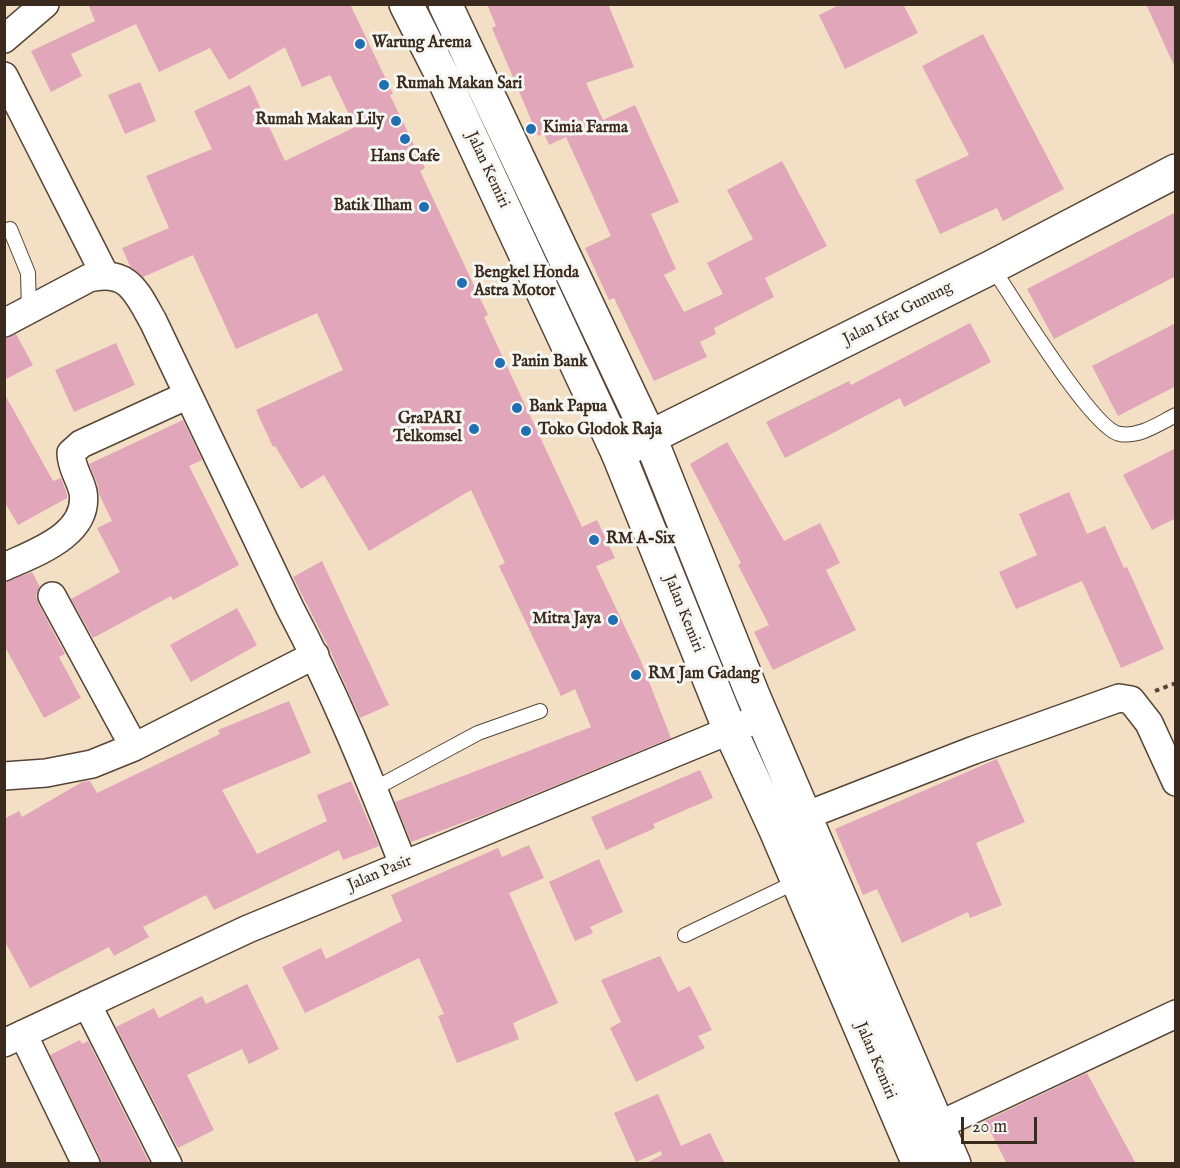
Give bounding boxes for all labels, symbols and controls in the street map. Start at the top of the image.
place label: Warung Arema [372,34,471,54]
marker: Warung Arema [353,37,367,51]
place label: Rumah Makan Sari [396,75,522,95]
marker: Rumah Makan Sari [377,78,391,92]
place label: Rumah Makan Lily [255,111,384,131]
marker: Rumah Makan Lily [389,114,403,128]
place label: Kimia Farma [543,119,628,139]
marker: Kimia Farma [524,122,538,136]
street label: Jalan Kemiri [461,129,513,211]
marker: Hans Cafe [398,132,412,146]
place label: Hans Cafe [370,148,440,168]
place label: Batik Ilham [334,197,412,217]
marker: Batik Ilham [417,200,431,214]
place label: Bengkel Honda Astra Motor [474,264,579,302]
marker: Bengkel Honda Astra Motor [455,276,469,290]
street label: Jalan Ifar Gunung [840,278,956,350]
place label: Panin Bank [512,353,587,373]
marker: Panin Bank [493,356,507,370]
place label: Bank Papua [529,398,607,418]
marker: Bank Papua [510,401,524,415]
place label: GraPARI Telkomsel [393,410,462,448]
place label: Toko Glodok Raja [538,421,662,441]
marker: GraPARI Telkomsel [467,422,481,436]
marker: Toko Glodok Raja [519,424,533,438]
place label: RM A-Six [606,530,675,550]
marker: RM A-Six [587,533,601,547]
street label: Jalan Kemiri [659,572,707,656]
place label: Mitra Jaya [532,610,601,630]
marker: Mitra Jaya [606,613,620,627]
place label: RM Jam Gadang [648,665,760,685]
marker: RM Jam Gadang [629,668,643,682]
street label: Jalan Pasir [345,852,415,896]
street label: Jalan Kemiri [850,1019,900,1103]
scale bar [964,1105,1040,1143]
text: 20 m [972,1116,1007,1139]

